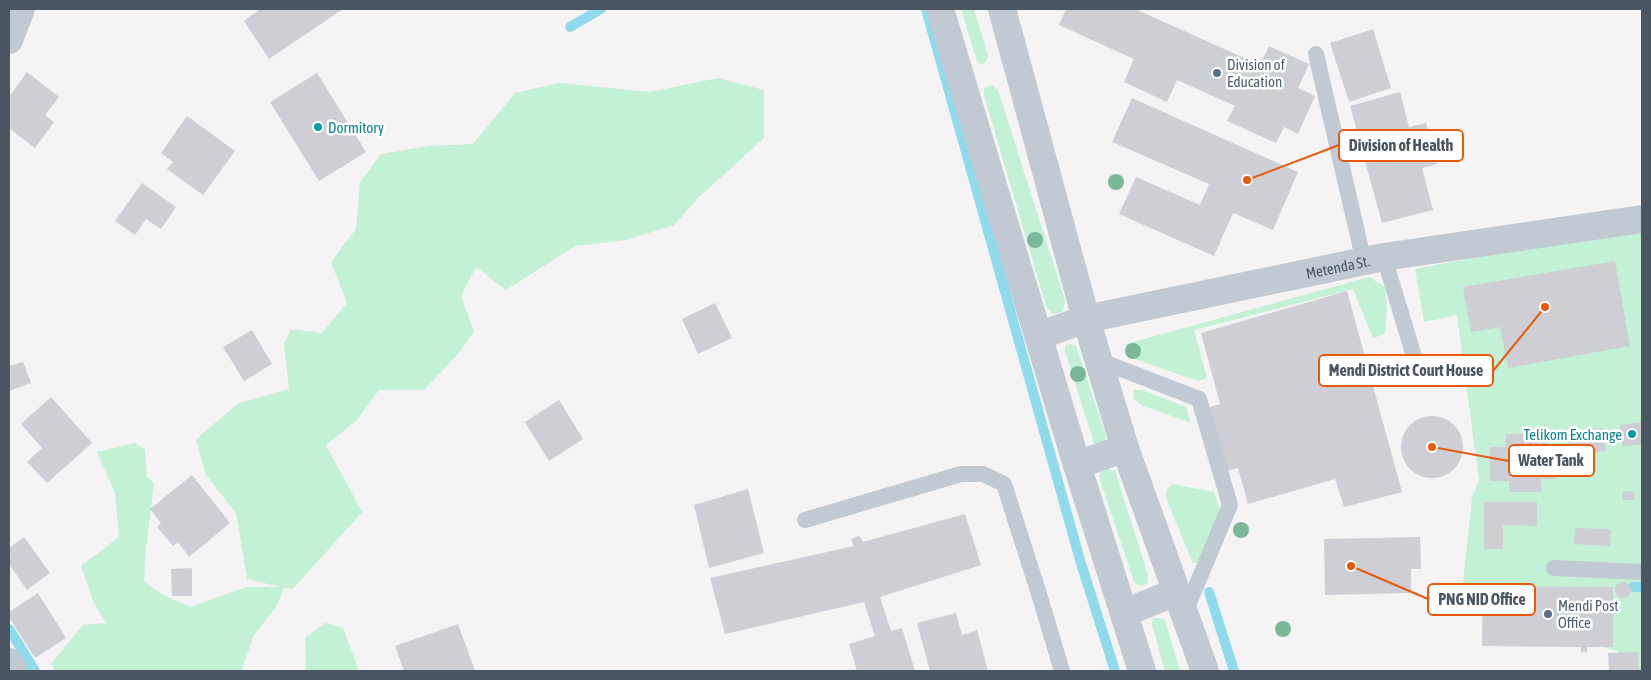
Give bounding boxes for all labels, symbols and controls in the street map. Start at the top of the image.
place label: Division of Education [1227,56,1285,90]
marker: Division of Education [1211,67,1223,79]
place label: Dormitory [328,119,384,136]
marker: Dormitory [312,121,324,133]
callout: Division of Health [1339,130,1463,161]
text: Division of Health [1349,136,1453,154]
street label: Metenda St. [1304,252,1371,282]
callout: Mendi District Court House [1319,355,1493,386]
text: Mendi District Court House [1329,361,1483,379]
place label: Telikom Exchange [1524,426,1622,443]
marker: Telikom Exchange [1626,428,1638,440]
callout: Water Tank [1509,445,1594,476]
text: Water Tank [1517,451,1585,469]
callout: PNG NID Office [1428,584,1535,615]
text: PNG NID Office [1438,590,1526,608]
place label: Mendi Post Office [1558,597,1619,631]
marker: Mendi Post Office [1542,608,1554,620]

